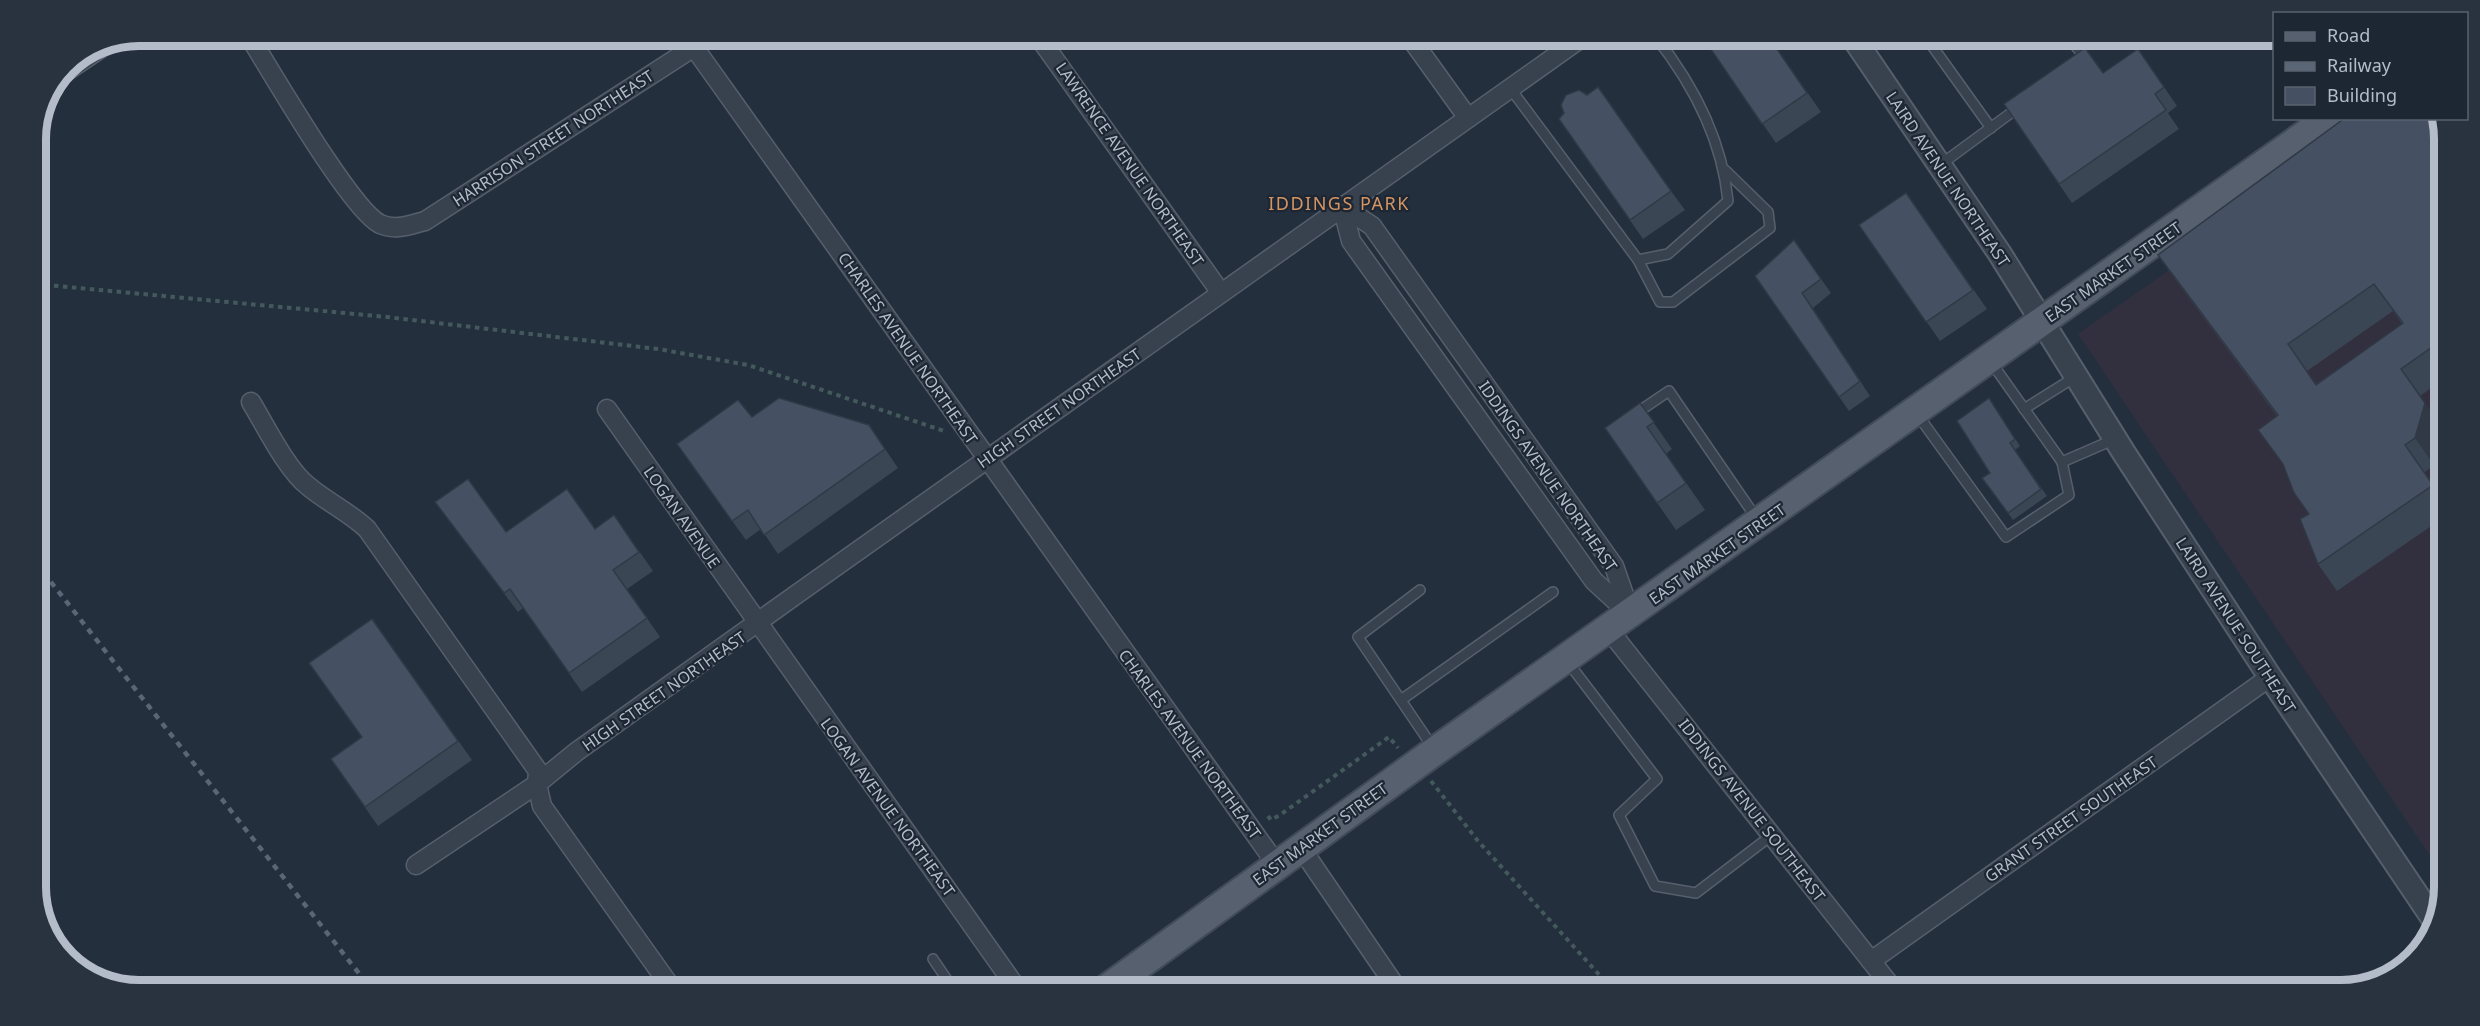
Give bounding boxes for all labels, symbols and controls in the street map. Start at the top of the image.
legend [2273,12,2468,120]
text: Road [2327,23,2370,47]
text: Railway [2327,53,2392,77]
street label: LAWRENCE AVENUE NORTHEAST [1051,58,1209,270]
street label: HARRISON STREET NORTHEAST [448,65,658,211]
text: Building [2327,83,2397,107]
street label: LAIRD AVENUE NORTHEAST [1881,87,2015,271]
district label: IDDINGS PARK [1268,191,1410,215]
street label: EAST MARKET STREET [2040,217,2186,327]
street label: CHARLES AVENUE NORTHEAST [833,248,983,448]
street label: HIGH STREET NORTHEAST [973,343,1145,473]
street label: IDDINGS AVENUE NORTHEAST [1474,376,1622,576]
street label: LOGAN AVENUE [639,462,725,572]
street label: EAST MARKET STREET [1644,499,1790,609]
street label: LAIRD AVENUE SOUTHEAST [2171,533,2301,717]
street label: HIGH STREET NORTHEAST [578,626,750,756]
street label: CHARLES AVENUE NORTHEAST [1114,645,1266,843]
street label: LOGAN AVENUE NORTHEAST [816,713,960,901]
street label: IDDINGS AVENUE SOUTHEAST [1674,714,1830,906]
street label: GRANT STREET SOUTHEAST [1980,751,2162,887]
street label: EAST MARKET STREET [1248,777,1392,890]

